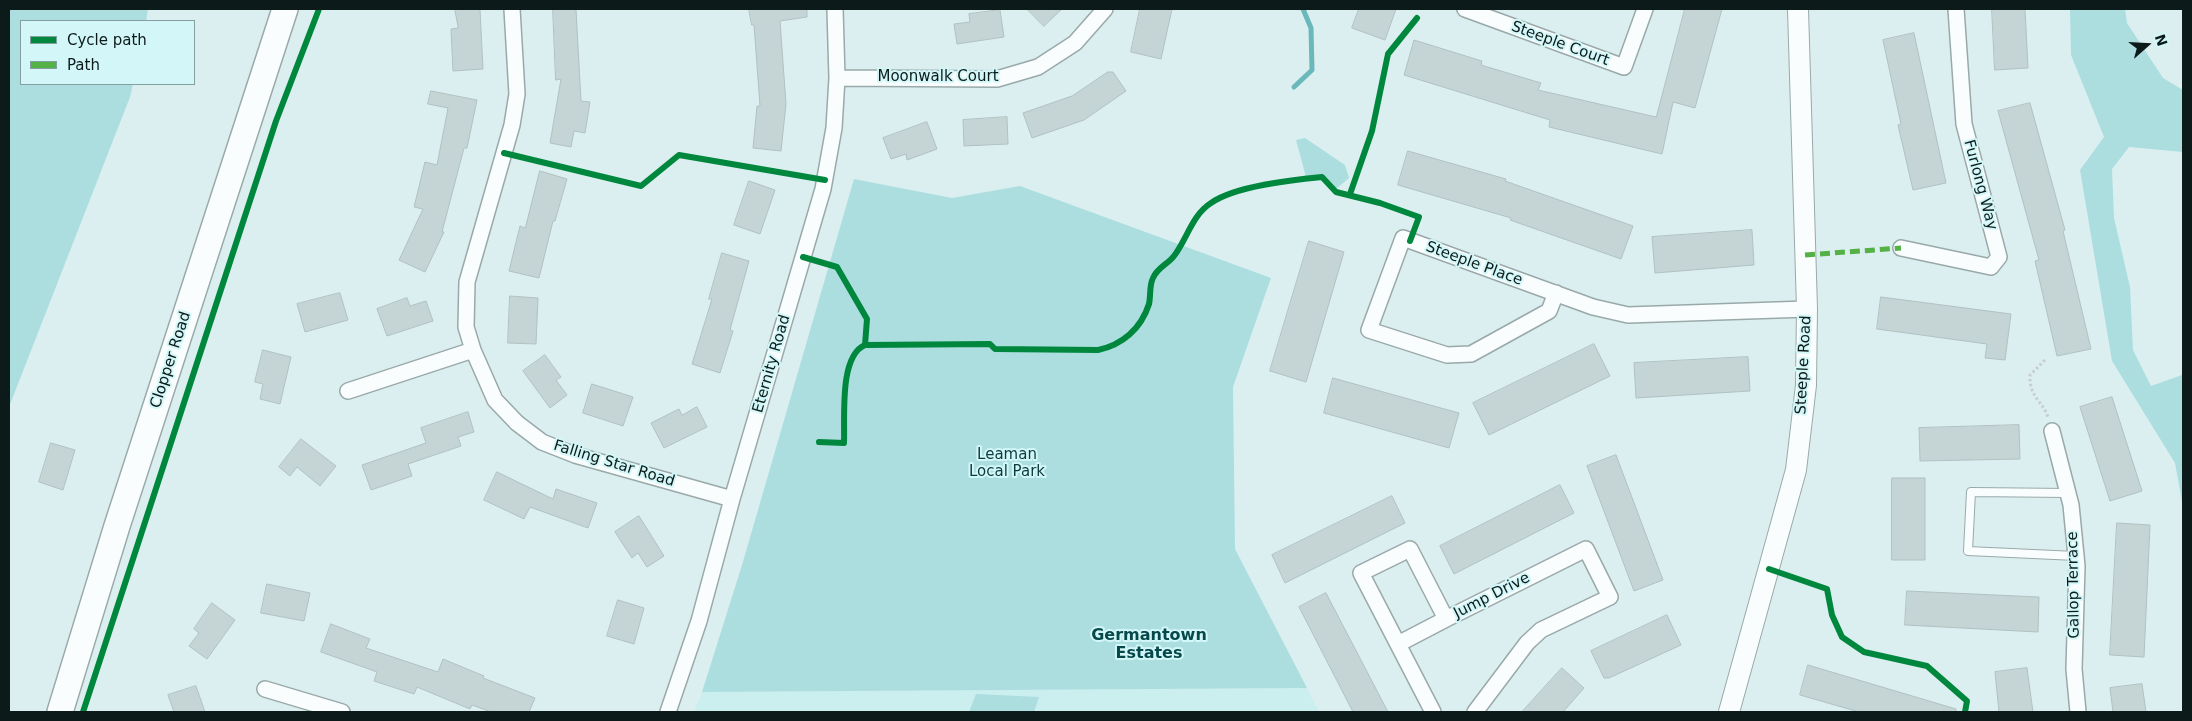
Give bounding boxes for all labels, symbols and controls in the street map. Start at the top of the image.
street label: Steeple Court [1509,18,1611,70]
legend [20,20,195,85]
north arrow [2122,20,2172,70]
text: Cycle path [67,31,147,49]
text: N [2152,32,2171,48]
text: Path [67,56,100,74]
street label: Moonwalk Court [877,68,999,86]
street label: Furlong Way [1959,138,2001,232]
street label: Steeple Place [1423,238,1525,290]
street label: Clopper Road [147,309,195,411]
street label: Eternity Road [749,313,795,415]
street label: Steeple Road [1792,315,1816,415]
street label: Falling Star Road [551,437,677,491]
park label: Leaman Local Park [969,446,1045,481]
street label: Gallop Terrace [2064,531,2084,639]
street label: Jump Drive [1451,569,1533,623]
district label: Germantown Estates [1091,626,1207,664]

